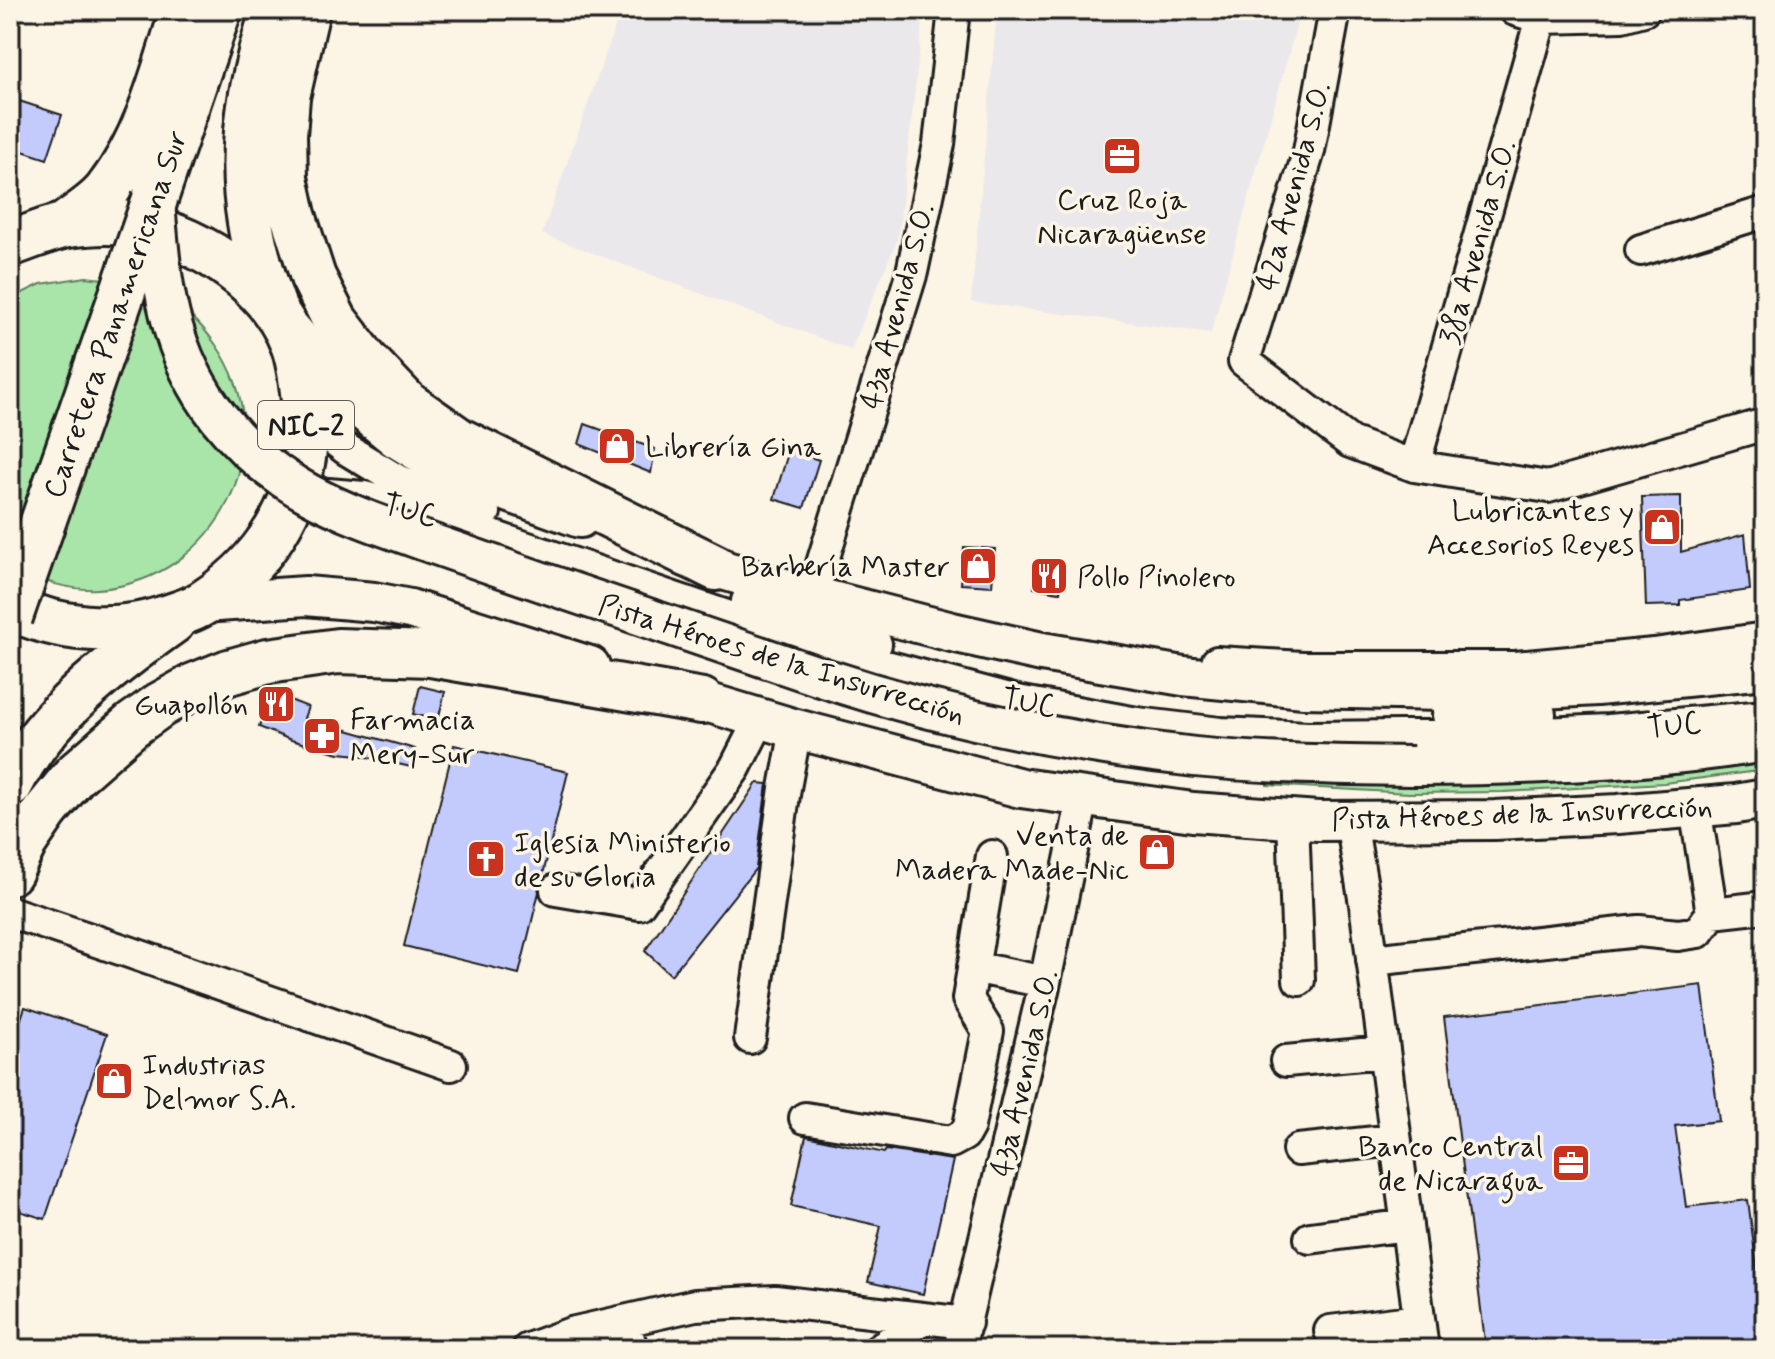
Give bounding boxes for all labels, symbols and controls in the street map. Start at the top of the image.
street label: 42a Avenida S.O. [1248,78,1341,295]
street label: Carretera Panamericana Sur [35,125,198,503]
office icon: Cruz Roja Nicaragüense [1101,135,1143,177]
street label: 38a Avenida S.O. [1431,135,1526,349]
place label: Cruz Roja Nicaragüense [1037,181,1207,254]
street label: 43a Avenida S.O. [852,199,945,414]
road number: NIC-2 [258,401,354,449]
shop icon: Librería Gina [596,425,638,467]
place label: Librería Gina [645,428,822,467]
street label: TUC [378,485,441,538]
place label: Lubricantes y Accesorios Reyes [1427,492,1634,565]
shop icon: Lubricantes y Accesorios Reyes [1641,506,1683,548]
shop icon: Barbería Master [957,545,999,587]
place label: Barbería Master [741,548,950,587]
restaurant icon: Pollo Pinolero [1028,555,1070,597]
place label: Pollo Pinolero [1077,558,1236,597]
street label: Pista Héroes de la Insurrección [594,586,970,735]
street label: TUC [998,679,1059,728]
restaurant icon: Guapollón [255,683,297,725]
place label: Guapollón [134,686,248,725]
place label: Farmacia Mery-Sur [350,701,476,774]
street label: TUC [1645,705,1703,748]
pharmacy icon: Farmacia Mery-Sur [301,715,343,757]
street label: Pista Héroes de la Insurrección [1331,788,1713,841]
place label: Venta de Madera Made-Nic [895,817,1129,890]
place label: Iglesia Ministerio de su Gloria [514,824,731,897]
shop icon: Venta de Madera Made-Nic [1136,831,1178,873]
church icon: Iglesia Ministerio de su Gloria [465,838,507,880]
street label: 43a Avenida S.O. [983,966,1068,1181]
place label: Industrias Delmor S.A. [142,1046,296,1119]
shop icon: Industrias Delmor S.A. [93,1060,135,1102]
place label: Banco Central de Nicaragua [1358,1128,1544,1204]
office icon: Banco Central de Nicaragua [1550,1142,1592,1184]

